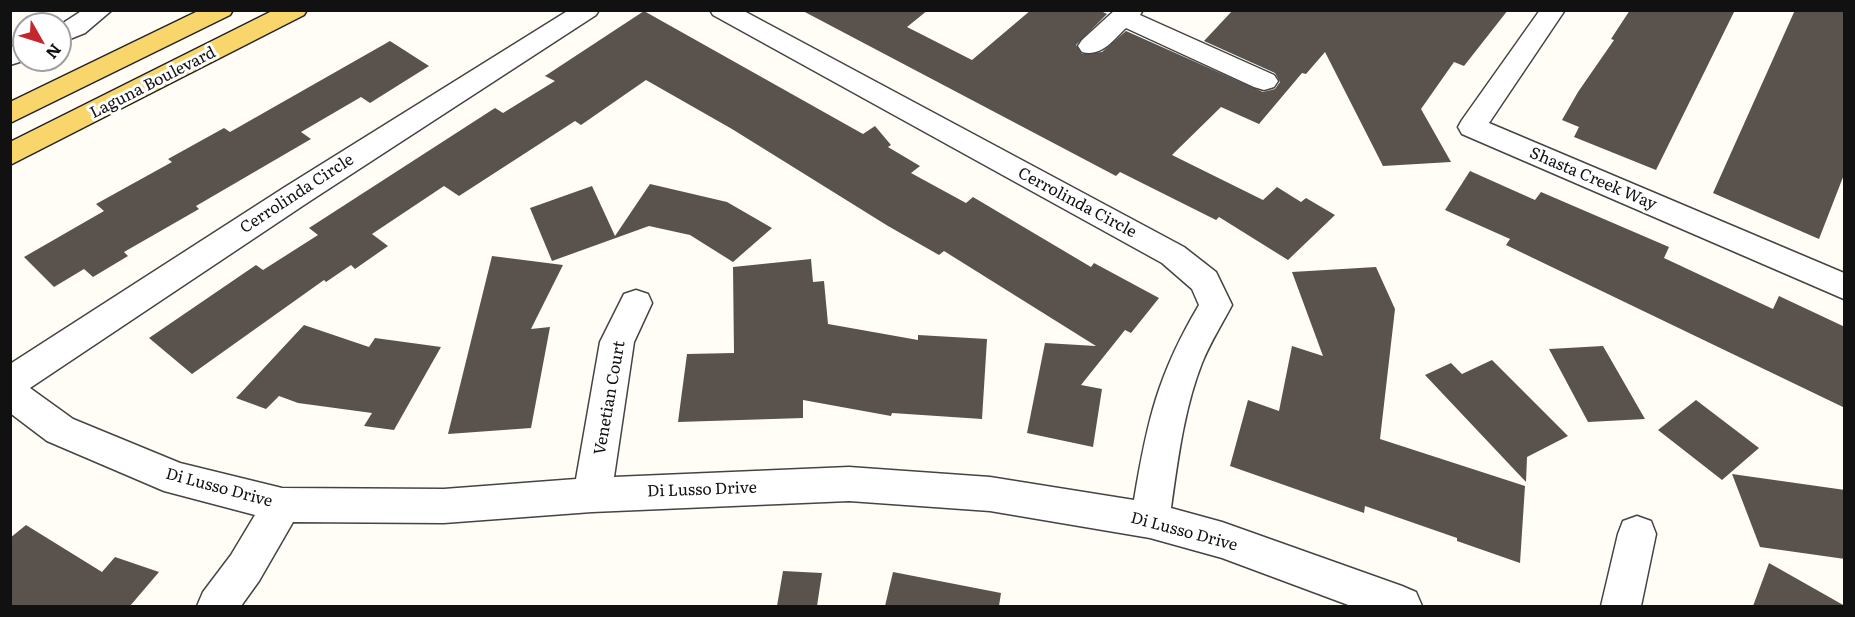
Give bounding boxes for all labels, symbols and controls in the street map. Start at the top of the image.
north arrow [12,12,72,72]
text: N [41,39,68,65]
street label: Laguna Boulevard [87,43,219,123]
street label: Shasta Creek Way [1527,144,1659,214]
street label: Cerrolinda Circle [237,150,357,238]
street label: Cerrolinda Circle [1014,164,1140,242]
street label: Venetian Court [591,339,629,457]
street label: Di Lusso Drive [163,465,275,511]
street label: Di Lusso Drive [647,478,757,502]
street label: Di Lusso Drive [1128,509,1240,555]

